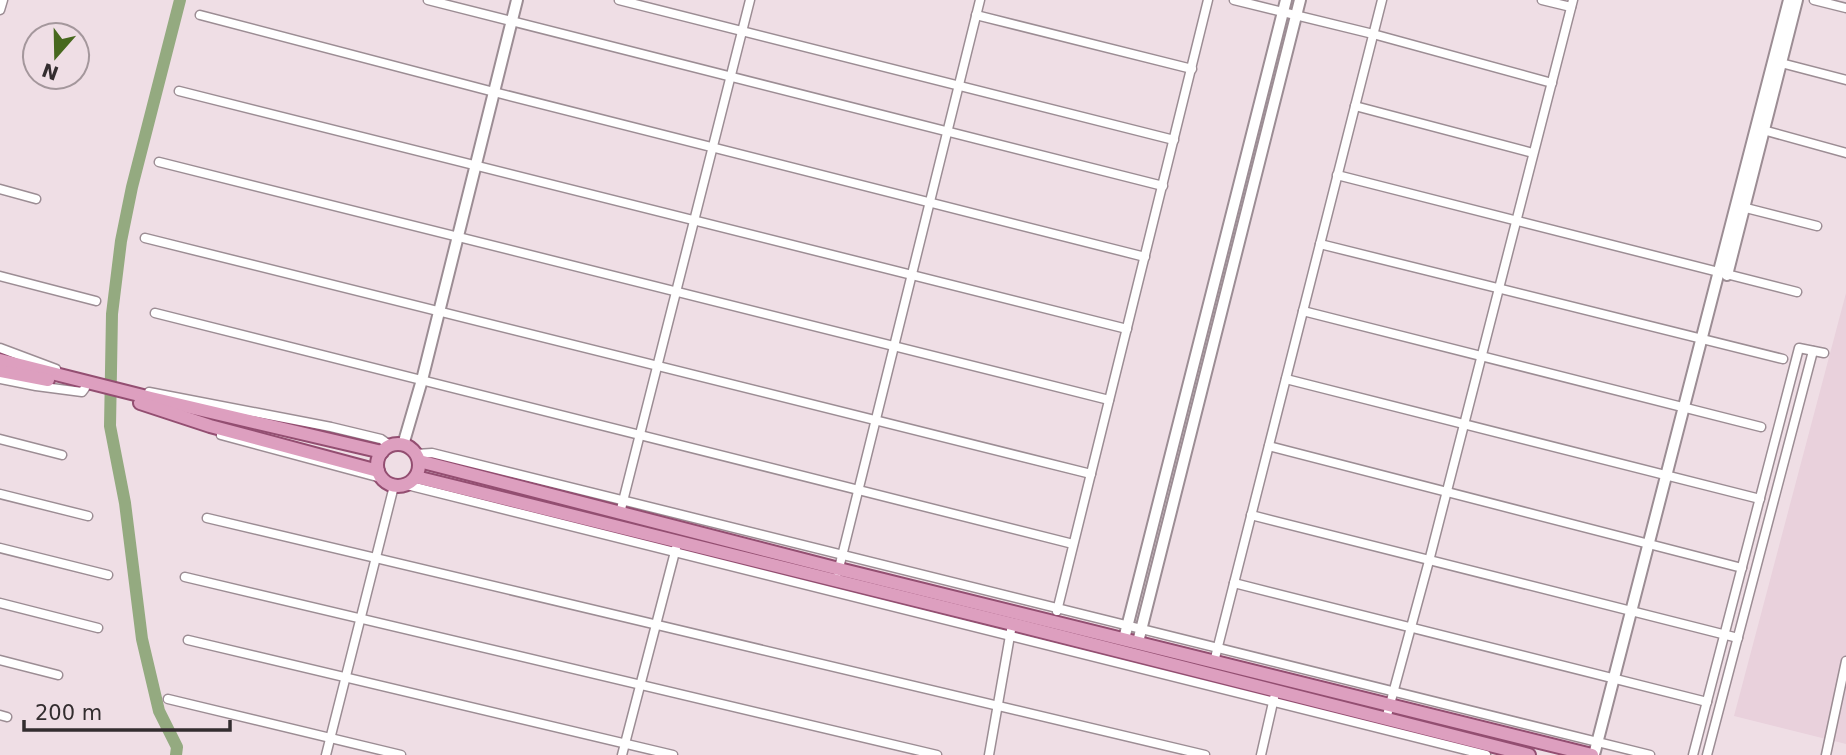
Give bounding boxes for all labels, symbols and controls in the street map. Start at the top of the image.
north arrow [21,21,91,91]
text: N [39,59,61,85]
scale bar [24,688,231,732]
text: 200 m [35,701,102,725]

